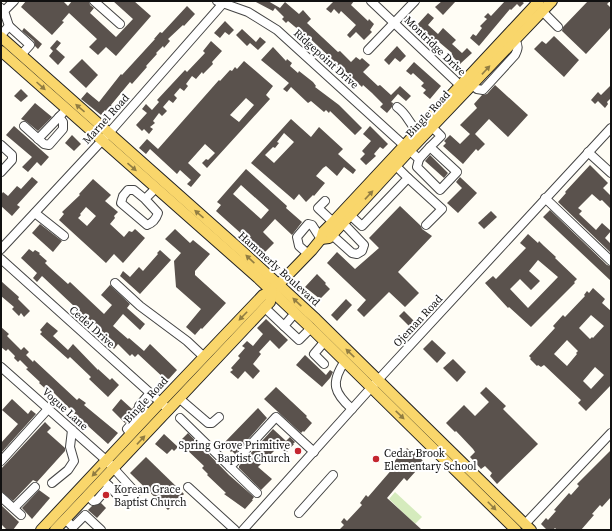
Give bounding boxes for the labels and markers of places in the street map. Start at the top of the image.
place label: Spring Grove Primitive Baptist Church [178,438,290,466]
marker: Spring Grove Primitive Baptist Church [293,446,303,456]
place label: Cedar Brook Elementary School [384,446,476,474]
marker: Cedar Brook Elementary School [371,454,381,464]
place label: Korean Grace Baptist Church [114,482,187,510]
marker: Korean Grace Baptist Church [101,490,111,500]

